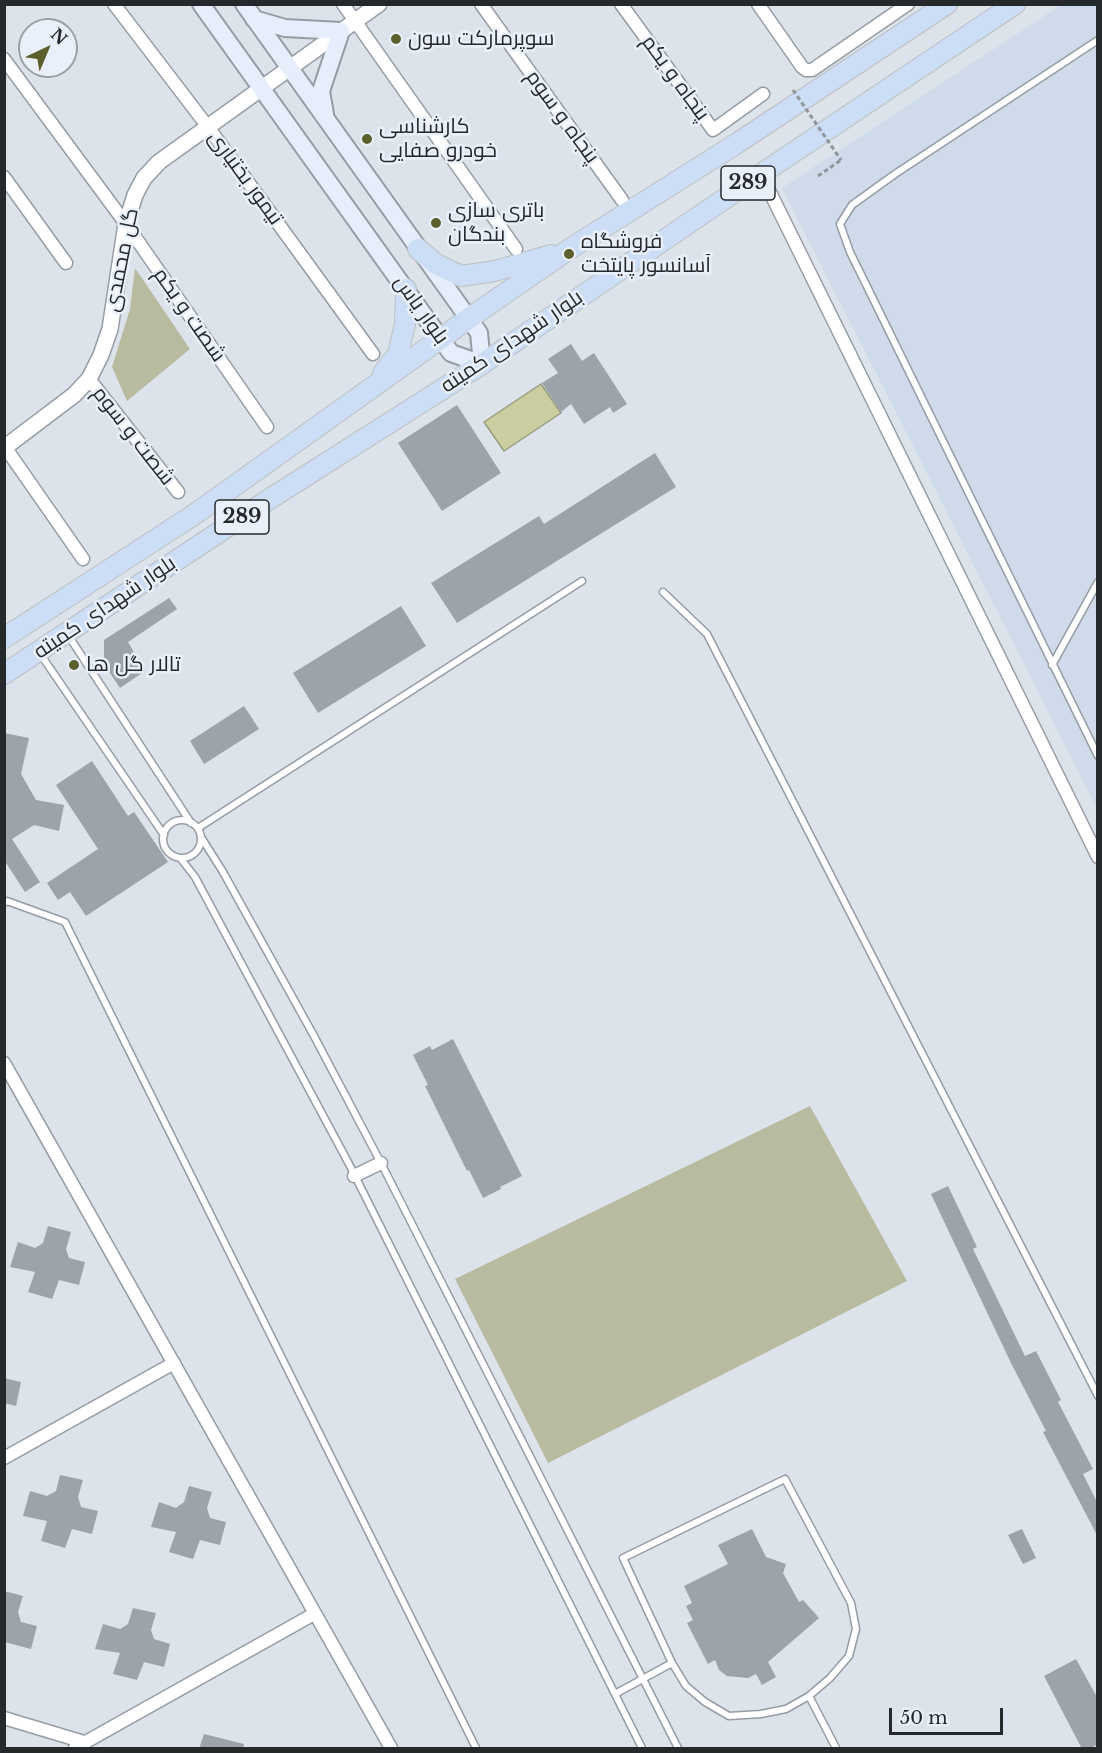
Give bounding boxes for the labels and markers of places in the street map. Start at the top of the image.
place label: سوپرمارکت سون [408,26,554,52]
marker: سوپرمارکت سون [389,32,403,46]
place label: کارشناسی خودرو صفایی [379,114,497,164]
marker: کارشناسی خودرو صفایی [360,132,374,146]
place label: باتری سازی بندگان [448,198,544,248]
marker: باتری سازی بندگان [429,216,443,230]
place label: فروشگاه آسانسور پایتخت [581,229,711,279]
marker: فروشگاه آسانسور پایتخت [562,247,576,261]
place label: تالار گل ها [86,652,181,678]
marker: تالار گل ها [67,658,81,672]

